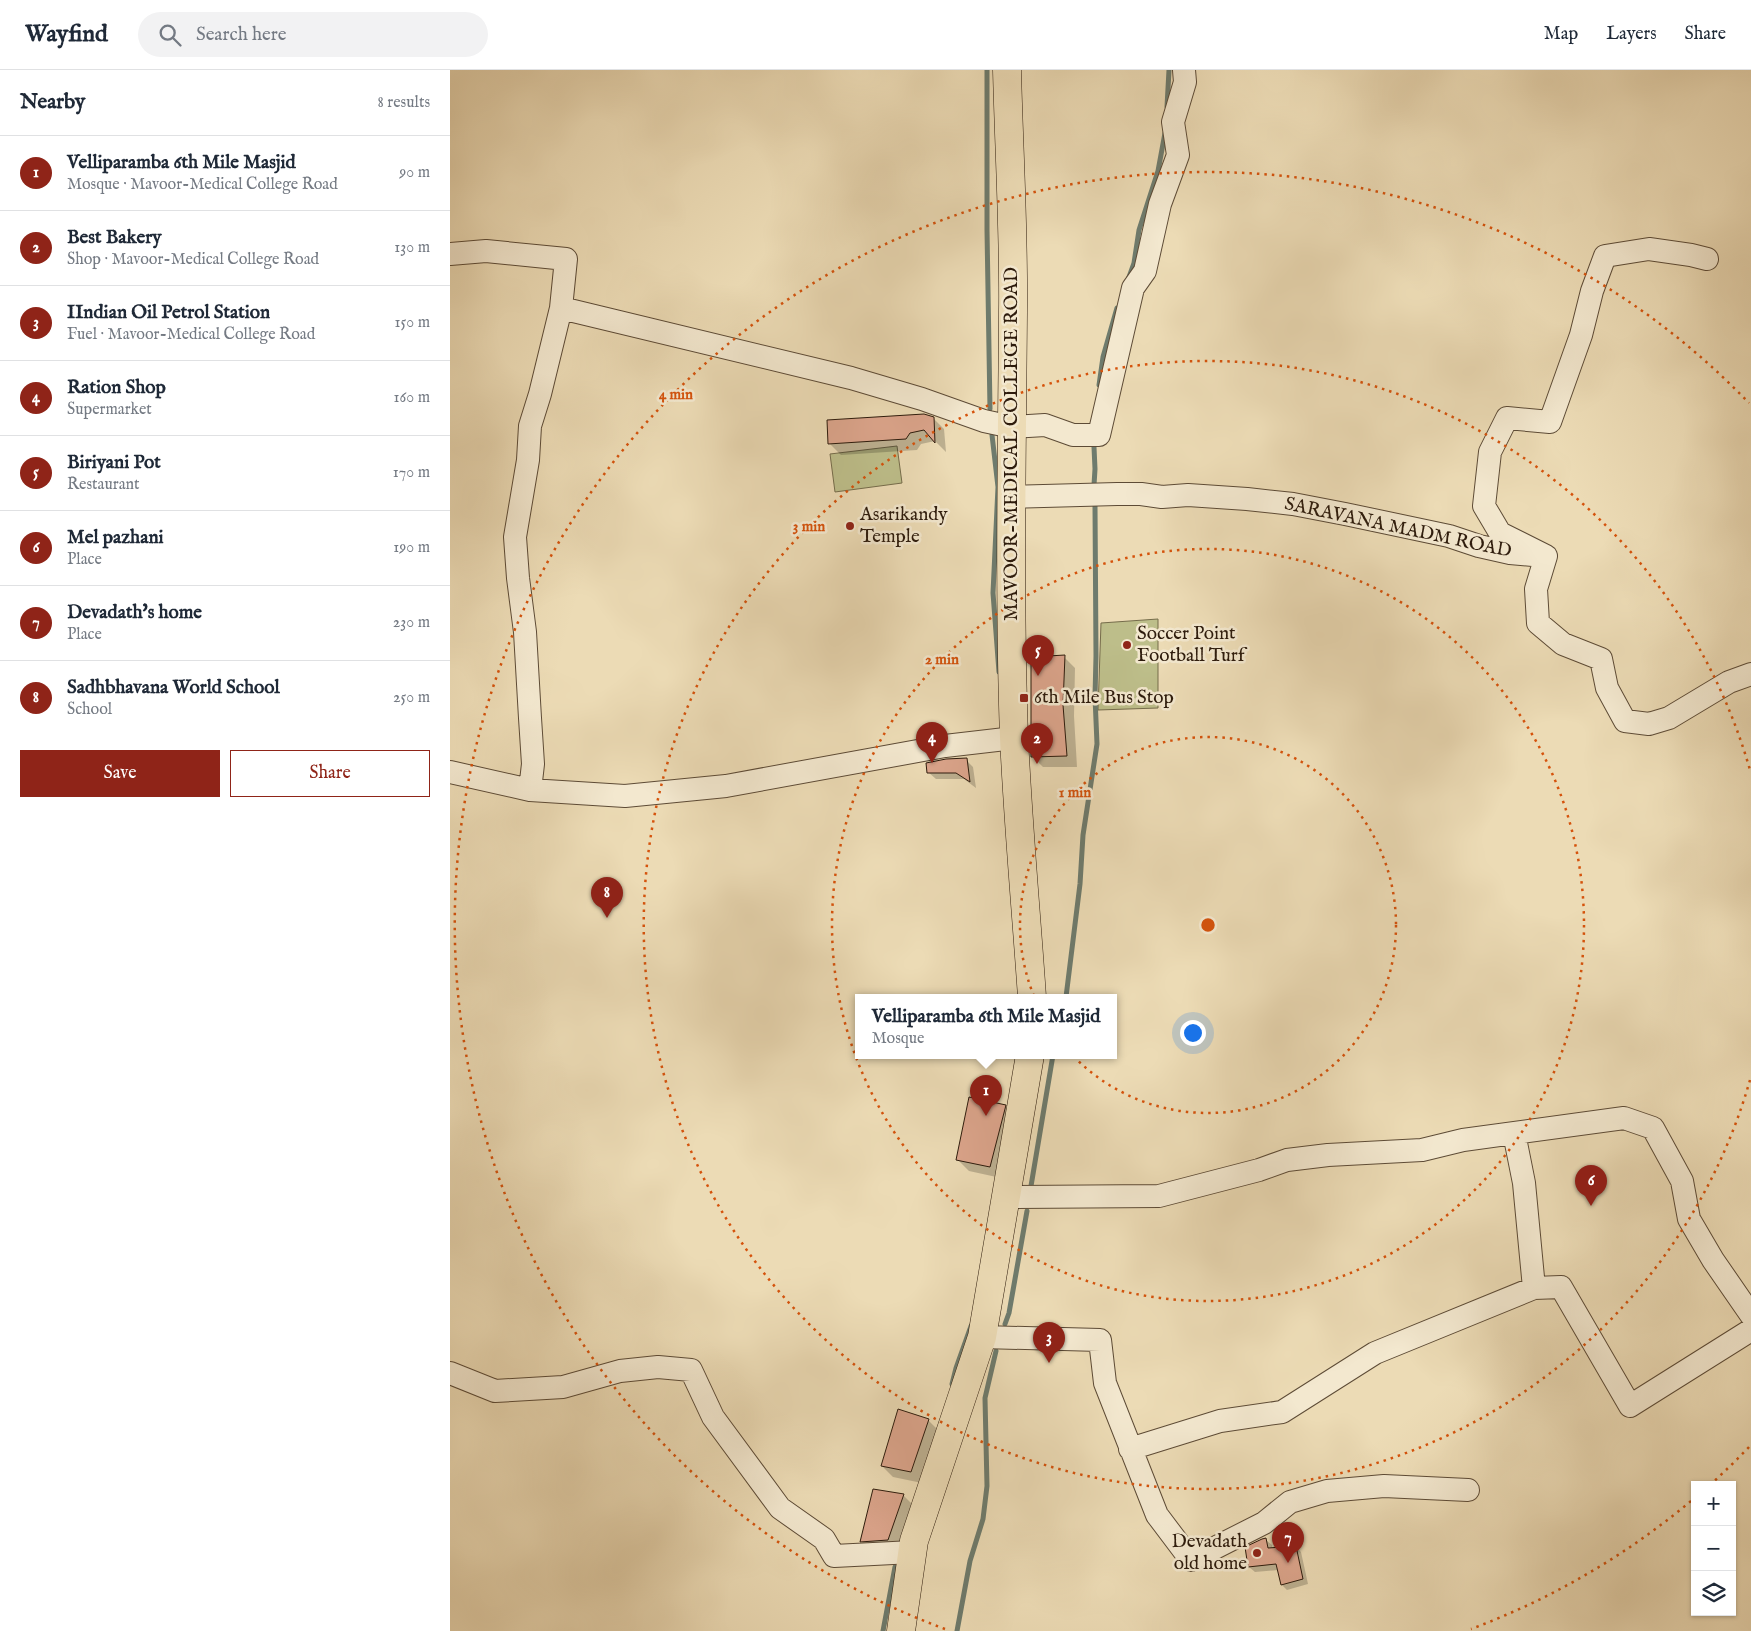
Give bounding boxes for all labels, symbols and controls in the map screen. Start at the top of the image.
search box [138,12,488,57]
text: Wayfind [25,19,108,50]
icon: search [156,21,184,49]
text: Search here [196,23,286,47]
text: Map [1544,23,1578,46]
text: Layers [1606,23,1657,46]
text: Share [1685,23,1726,46]
text: Nearby [20,89,85,116]
text: 8 results [378,93,430,113]
text: Velliparamba 6th Mile Masjid [67,151,296,175]
text: 1 [33,163,39,183]
text: 90 m [399,163,430,183]
text: Mosque · Mavoor-Medical College Road [67,175,338,195]
text: Best Bakery [67,226,162,250]
text: 2 [32,238,40,258]
text: 130 m [394,238,430,258]
text: Shop · Mavoor-Medical College Road [67,250,319,270]
street label: MAVOOR-MEDICAL COLLEGE ROAD [1000,267,1024,621]
text: IIndian Oil Petrol Station [67,301,270,325]
text: 3 [33,313,39,333]
text: 150 m [395,313,430,333]
text: Fuel · Mavoor-Medical College Road [67,325,315,345]
text: Ration Shop [67,376,166,400]
text: 4 min [659,385,693,404]
text: 4 [32,388,40,408]
text: 160 m [394,388,430,408]
text: Supermarket [67,400,152,420]
text: Biriyani Pot [67,451,161,475]
text: 5 [33,463,39,483]
text: 170 m [393,463,430,483]
text: Restaurant [67,475,140,495]
street label: SARAVANA MADM ROAD [1282,492,1514,564]
place label: Asarikandy Temple [859,503,948,549]
text: 3 min [793,517,825,536]
marker: Asarikandy Temple [844,520,856,532]
text: Mel pazhani [67,526,164,550]
text: 6 [33,538,39,558]
text: 190 m [393,538,430,558]
text: Place [67,550,102,570]
text: Devadath's home [67,601,202,625]
text: 7 [32,613,40,633]
text: 230 m [393,613,430,633]
place label: Soccer Point Football Turf [1137,622,1248,668]
text: Place [67,625,102,645]
pin: 5 [1022,635,1054,676]
marker: Soccer Point Football Turf [1121,639,1133,651]
text: 2 min [925,650,959,669]
text: Sadhbhavana World School [67,676,280,700]
place label: 6th Mile Bus Stop [1034,686,1174,710]
text: 8 [33,688,39,708]
text: 250 m [393,688,430,708]
marker: 6th Mile Bus Stop [1018,692,1030,704]
text: School [67,700,112,720]
pin: 4 [916,722,948,763]
pin: 2 [1021,723,1053,764]
button: Save [20,750,220,797]
button: Share [230,750,430,797]
text: 1 min [1059,783,1091,802]
pin: 8 [591,877,623,918]
centre of rings [1199,916,1217,934]
popup [855,994,1117,1059]
text: Velliparamba 6th Mile Masjid [872,1005,1100,1029]
your location [1180,1020,1206,1046]
text: Mosque [872,1029,924,1049]
pin: 1 [970,1075,1002,1116]
pin: 6 [1575,1165,1607,1206]
pin: 3 [1033,1322,1065,1363]
map controls [1691,1481,1736,1616]
button: + [1691,1481,1736,1526]
pin: 7 [1272,1522,1304,1563]
button: − [1691,1526,1736,1571]
place label: Devadath old home [1171,1530,1247,1576]
marker: Devadath old home [1251,1547,1263,1559]
button: layers [1691,1571,1736,1616]

